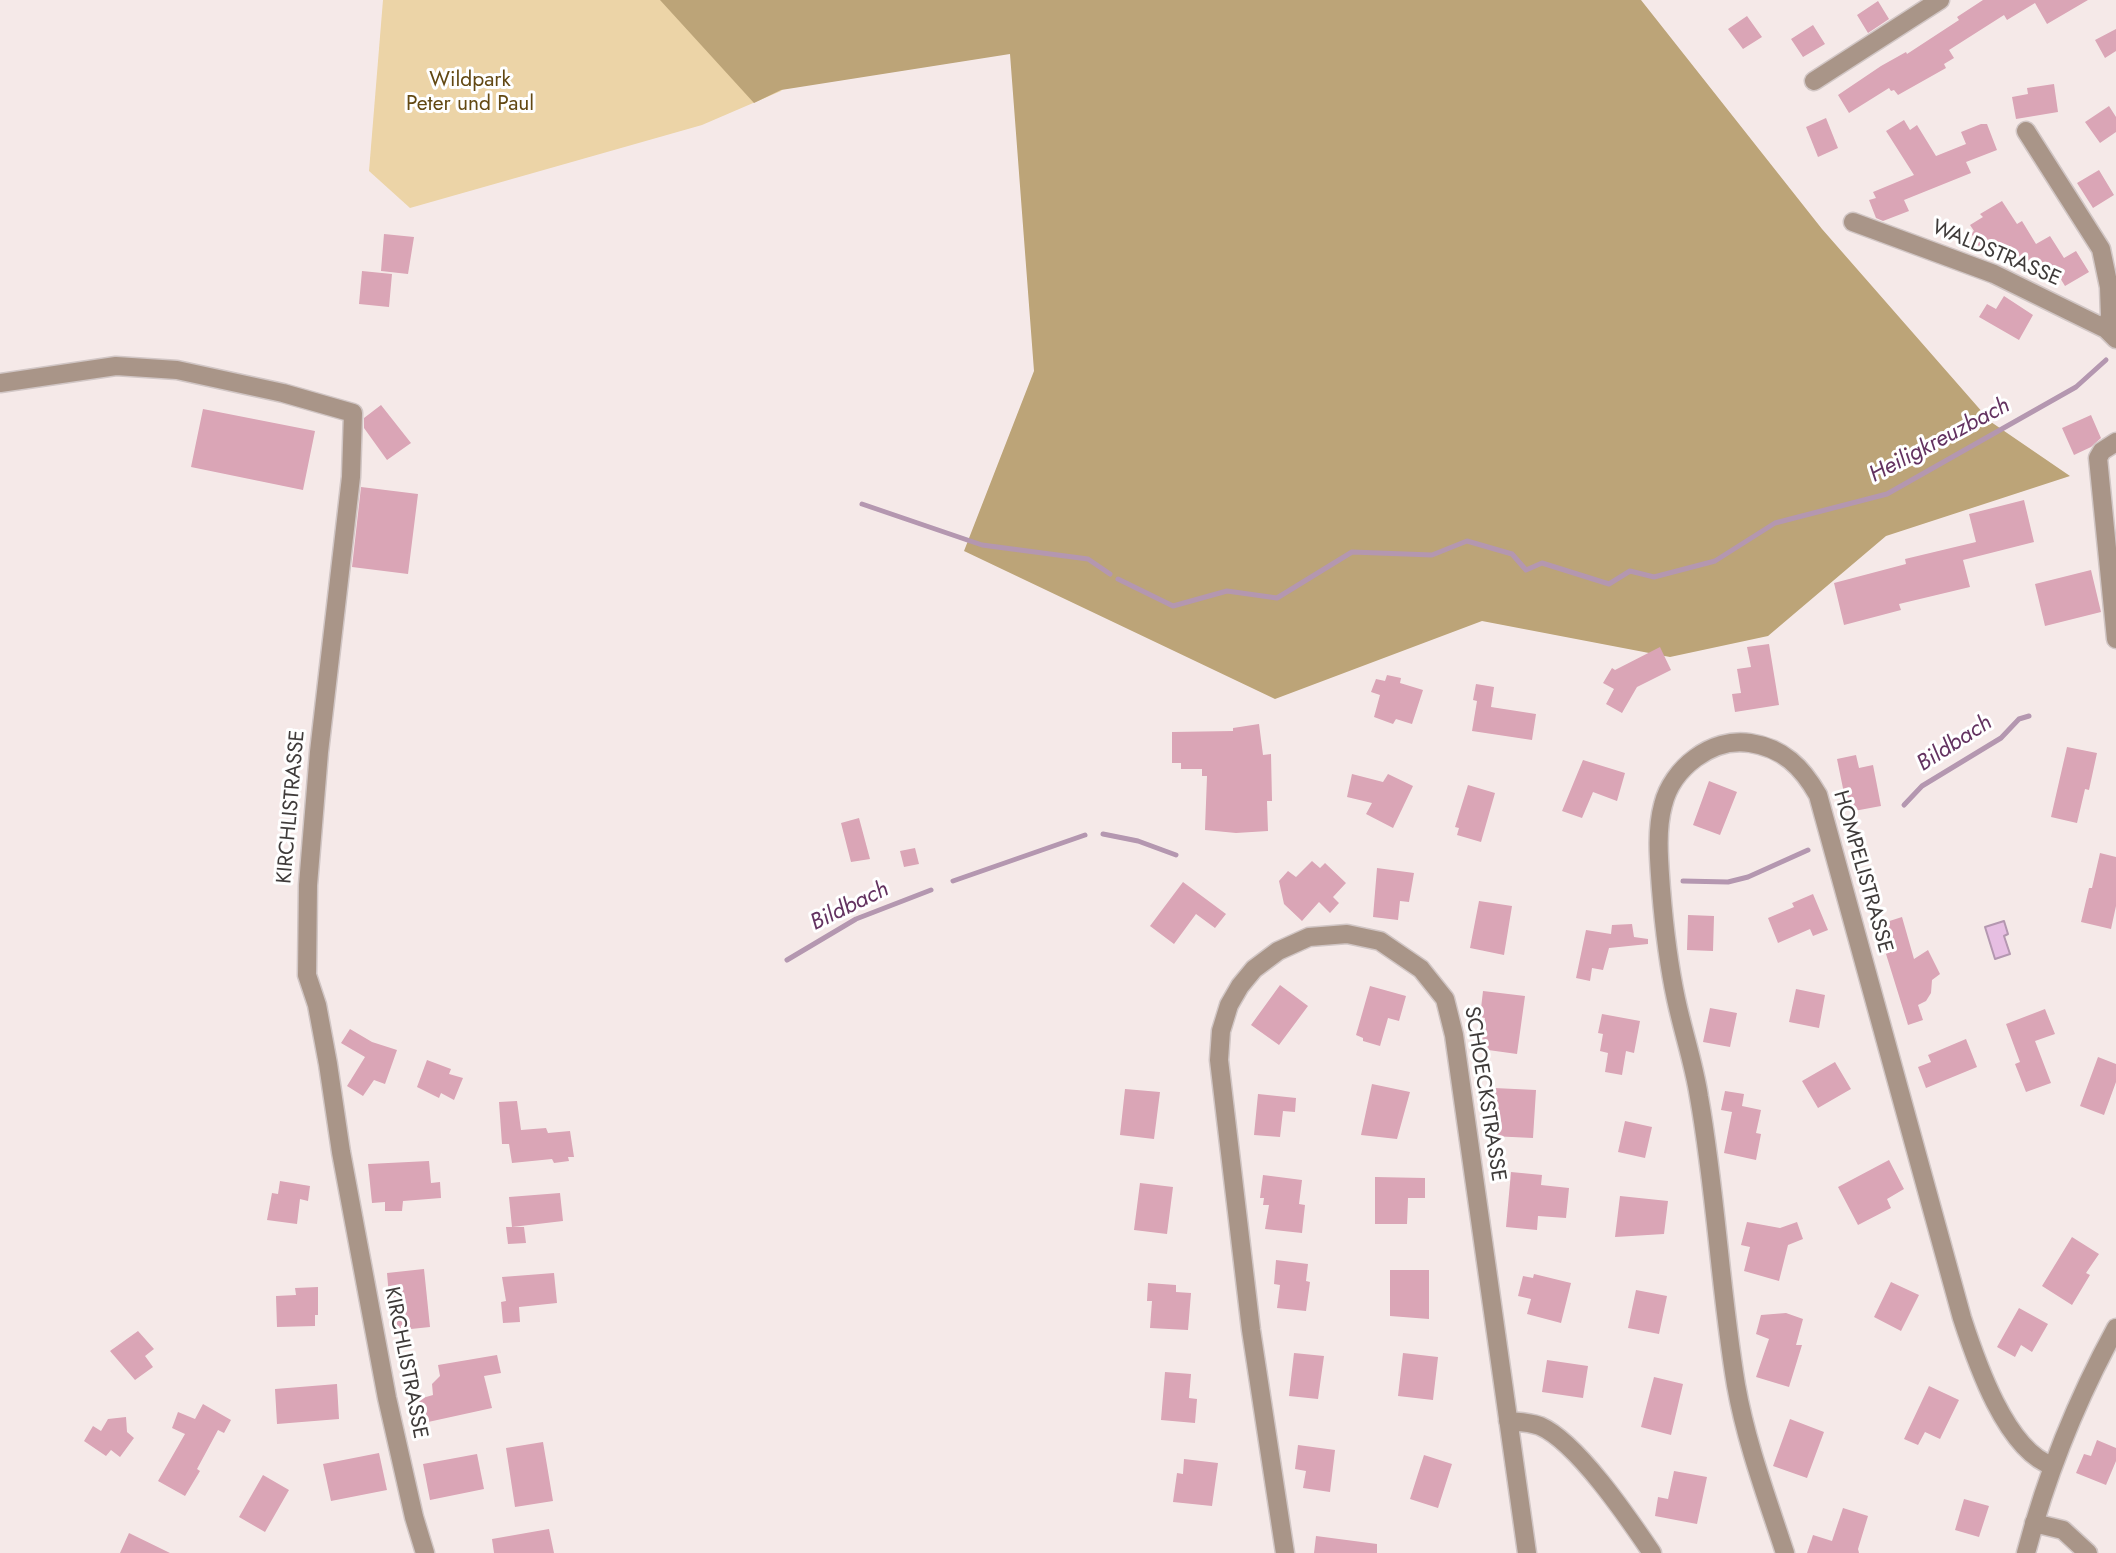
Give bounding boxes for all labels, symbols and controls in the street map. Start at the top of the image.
park label: Wildpark Peter und Paul [406,68,534,118]
street label: WALDSTRASSE [1928,215,2064,293]
water label: Heiligkreuzbach [1865,392,2015,490]
water label: Bildbach [1912,710,1998,778]
street label: KIRCHLISTRASSE [273,729,311,885]
street label: HOMPELISTRASSE [1827,788,1897,956]
water label: Bildbach [806,876,894,938]
street label: SCHOECKSTRASSE [1458,1005,1510,1183]
street label: KIRCHLISTRASSE [378,1285,432,1441]

